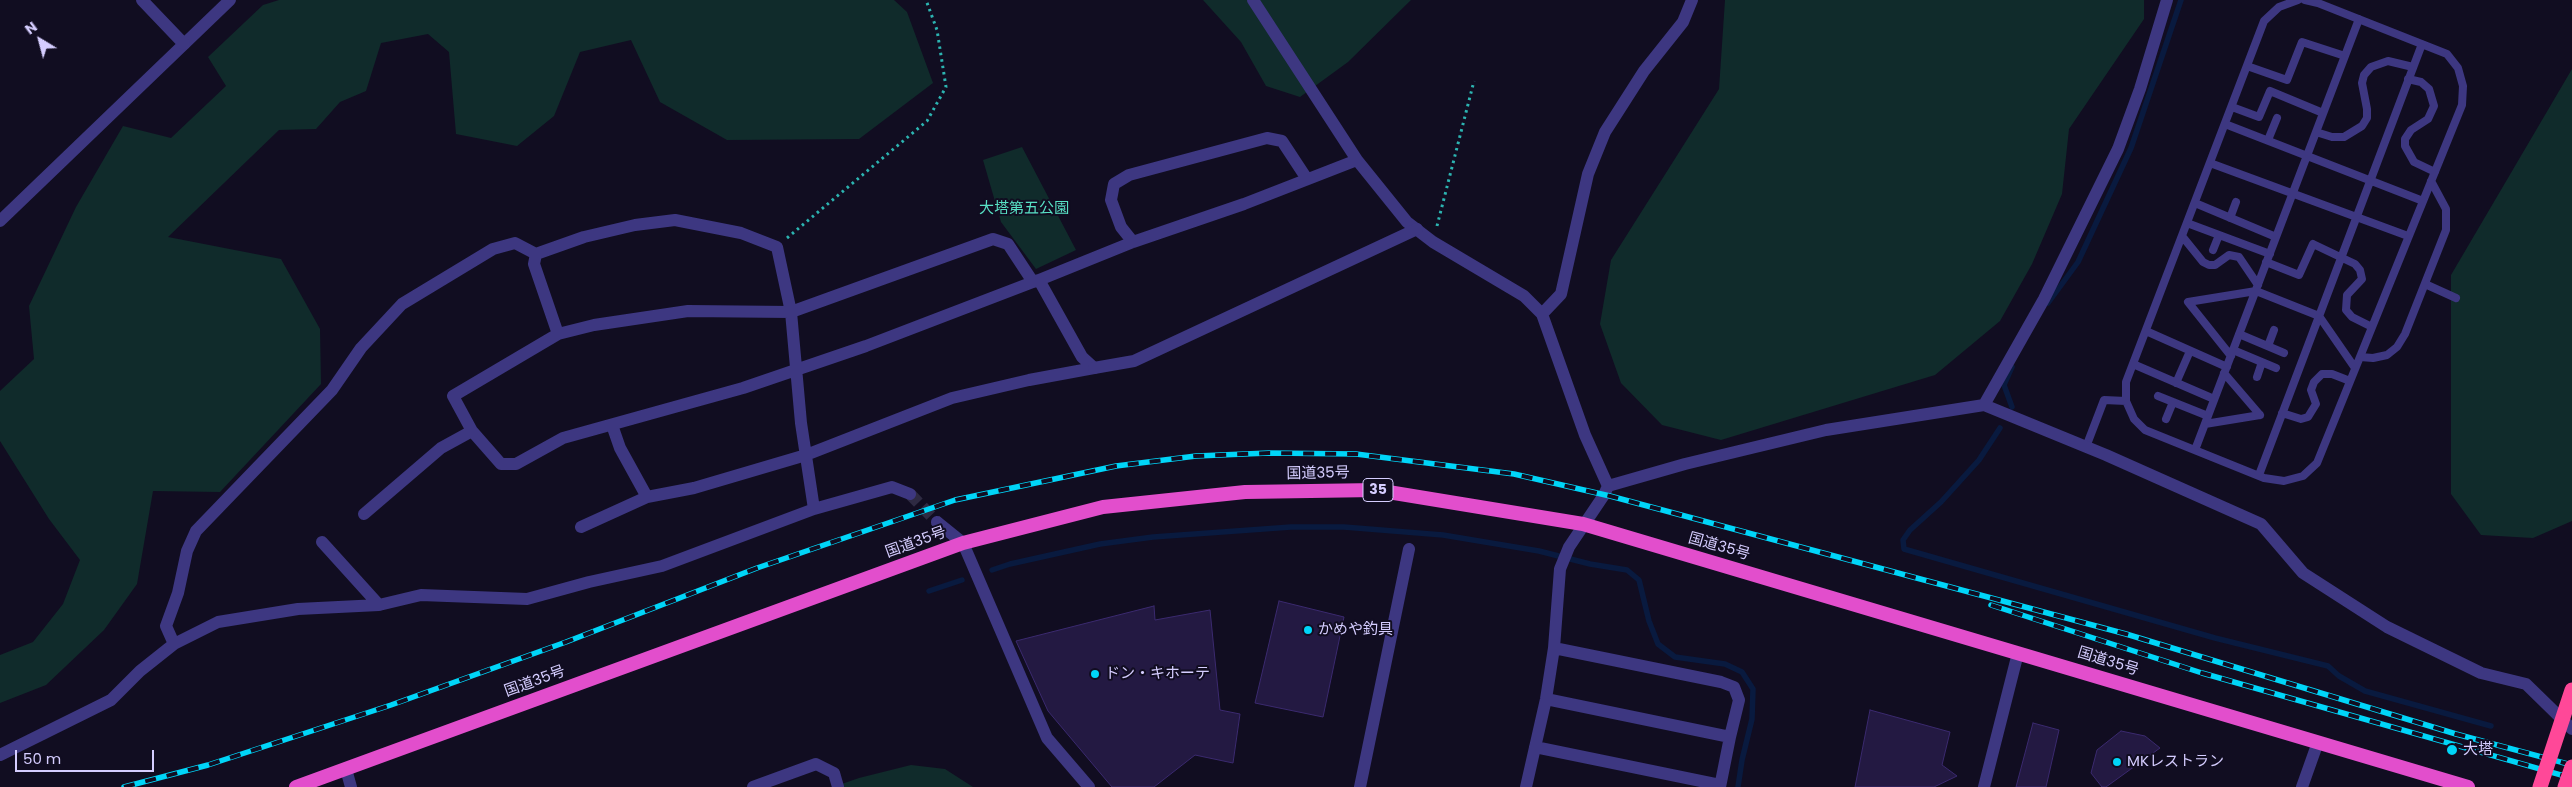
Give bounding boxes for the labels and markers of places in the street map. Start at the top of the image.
place label: かめや釣具 [1318,621,1393,639]
marker: かめや釣具 [1302,624,1314,636]
place label: ドン・キホーテ [1105,665,1210,683]
marker: ドン・キホーテ [1089,668,1101,680]
place label: 大塔 [2463,741,2493,759]
marker: 大塔 [2445,743,2459,757]
place label: MKレストラン [2127,753,2224,771]
marker: MKレストラン [2111,756,2123,768]

